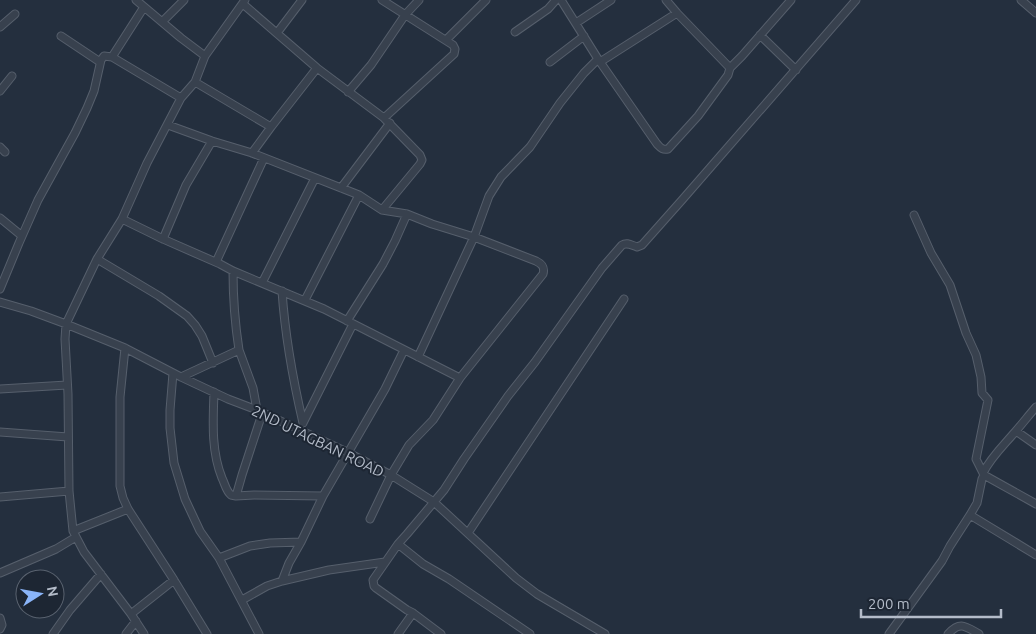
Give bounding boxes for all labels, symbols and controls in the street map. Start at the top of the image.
street label: 2ND UTAGBAN ROAD [249,402,387,480]
north arrow [15,569,65,619]
text: N [44,585,62,598]
scale bar [861,586,1001,618]
text: 200 m [868,595,910,612]

